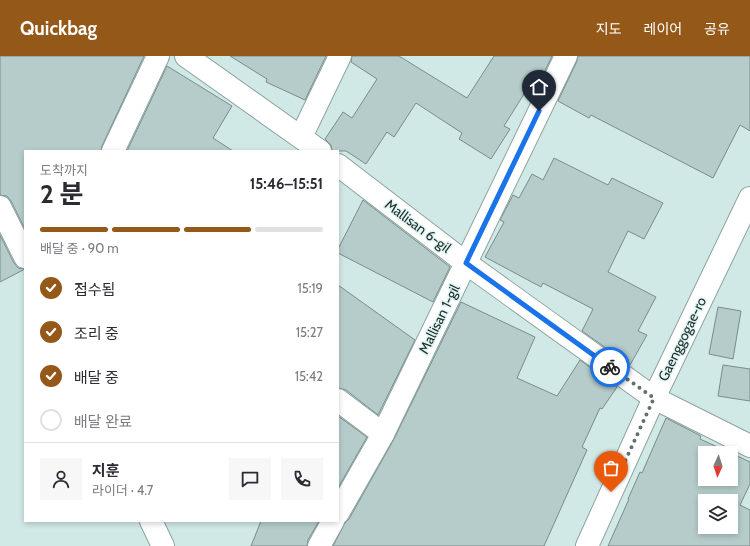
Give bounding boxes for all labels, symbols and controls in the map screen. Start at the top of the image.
text: Quickbag [20,17,97,40]
text: 지도 [596,20,622,38]
text: 레이어 [644,20,682,38]
text: 공유 [704,20,730,38]
pin [522,70,556,111]
icon: home [528,76,550,98]
text: 도착까지 [40,162,88,178]
text: 15:46–15:51 [250,175,323,193]
text: 2 분 [40,178,84,210]
street label: Mallisan 6-gil [381,195,455,257]
text: 배달 중 · 90 m [40,240,119,256]
icon: check [40,277,62,299]
text: 15:19 [297,280,323,296]
text: 접수됨 [74,281,115,299]
street label: Mallisan 1-gil [414,281,464,357]
street label: Gaenggogae-ro [654,294,710,384]
icon: check [40,321,62,343]
text: 15:27 [296,324,323,340]
text: 조리 중 [74,325,119,343]
courier [590,347,630,387]
icon: bike [599,356,621,378]
icon: check [40,365,62,387]
text: 15:42 [295,368,323,384]
text: 배달 중 [74,369,119,387]
text: 배달 완료 [74,413,133,431]
north arrow [698,446,738,486]
map controls [698,446,738,534]
pin [594,451,628,492]
icon: bag [600,457,622,479]
button: person [40,458,82,500]
button: chat [229,458,271,500]
button: phone [281,458,323,500]
text: 지훈 [92,462,120,480]
text: 라이더 · 4.7 [92,482,153,498]
button: layers [698,494,738,534]

